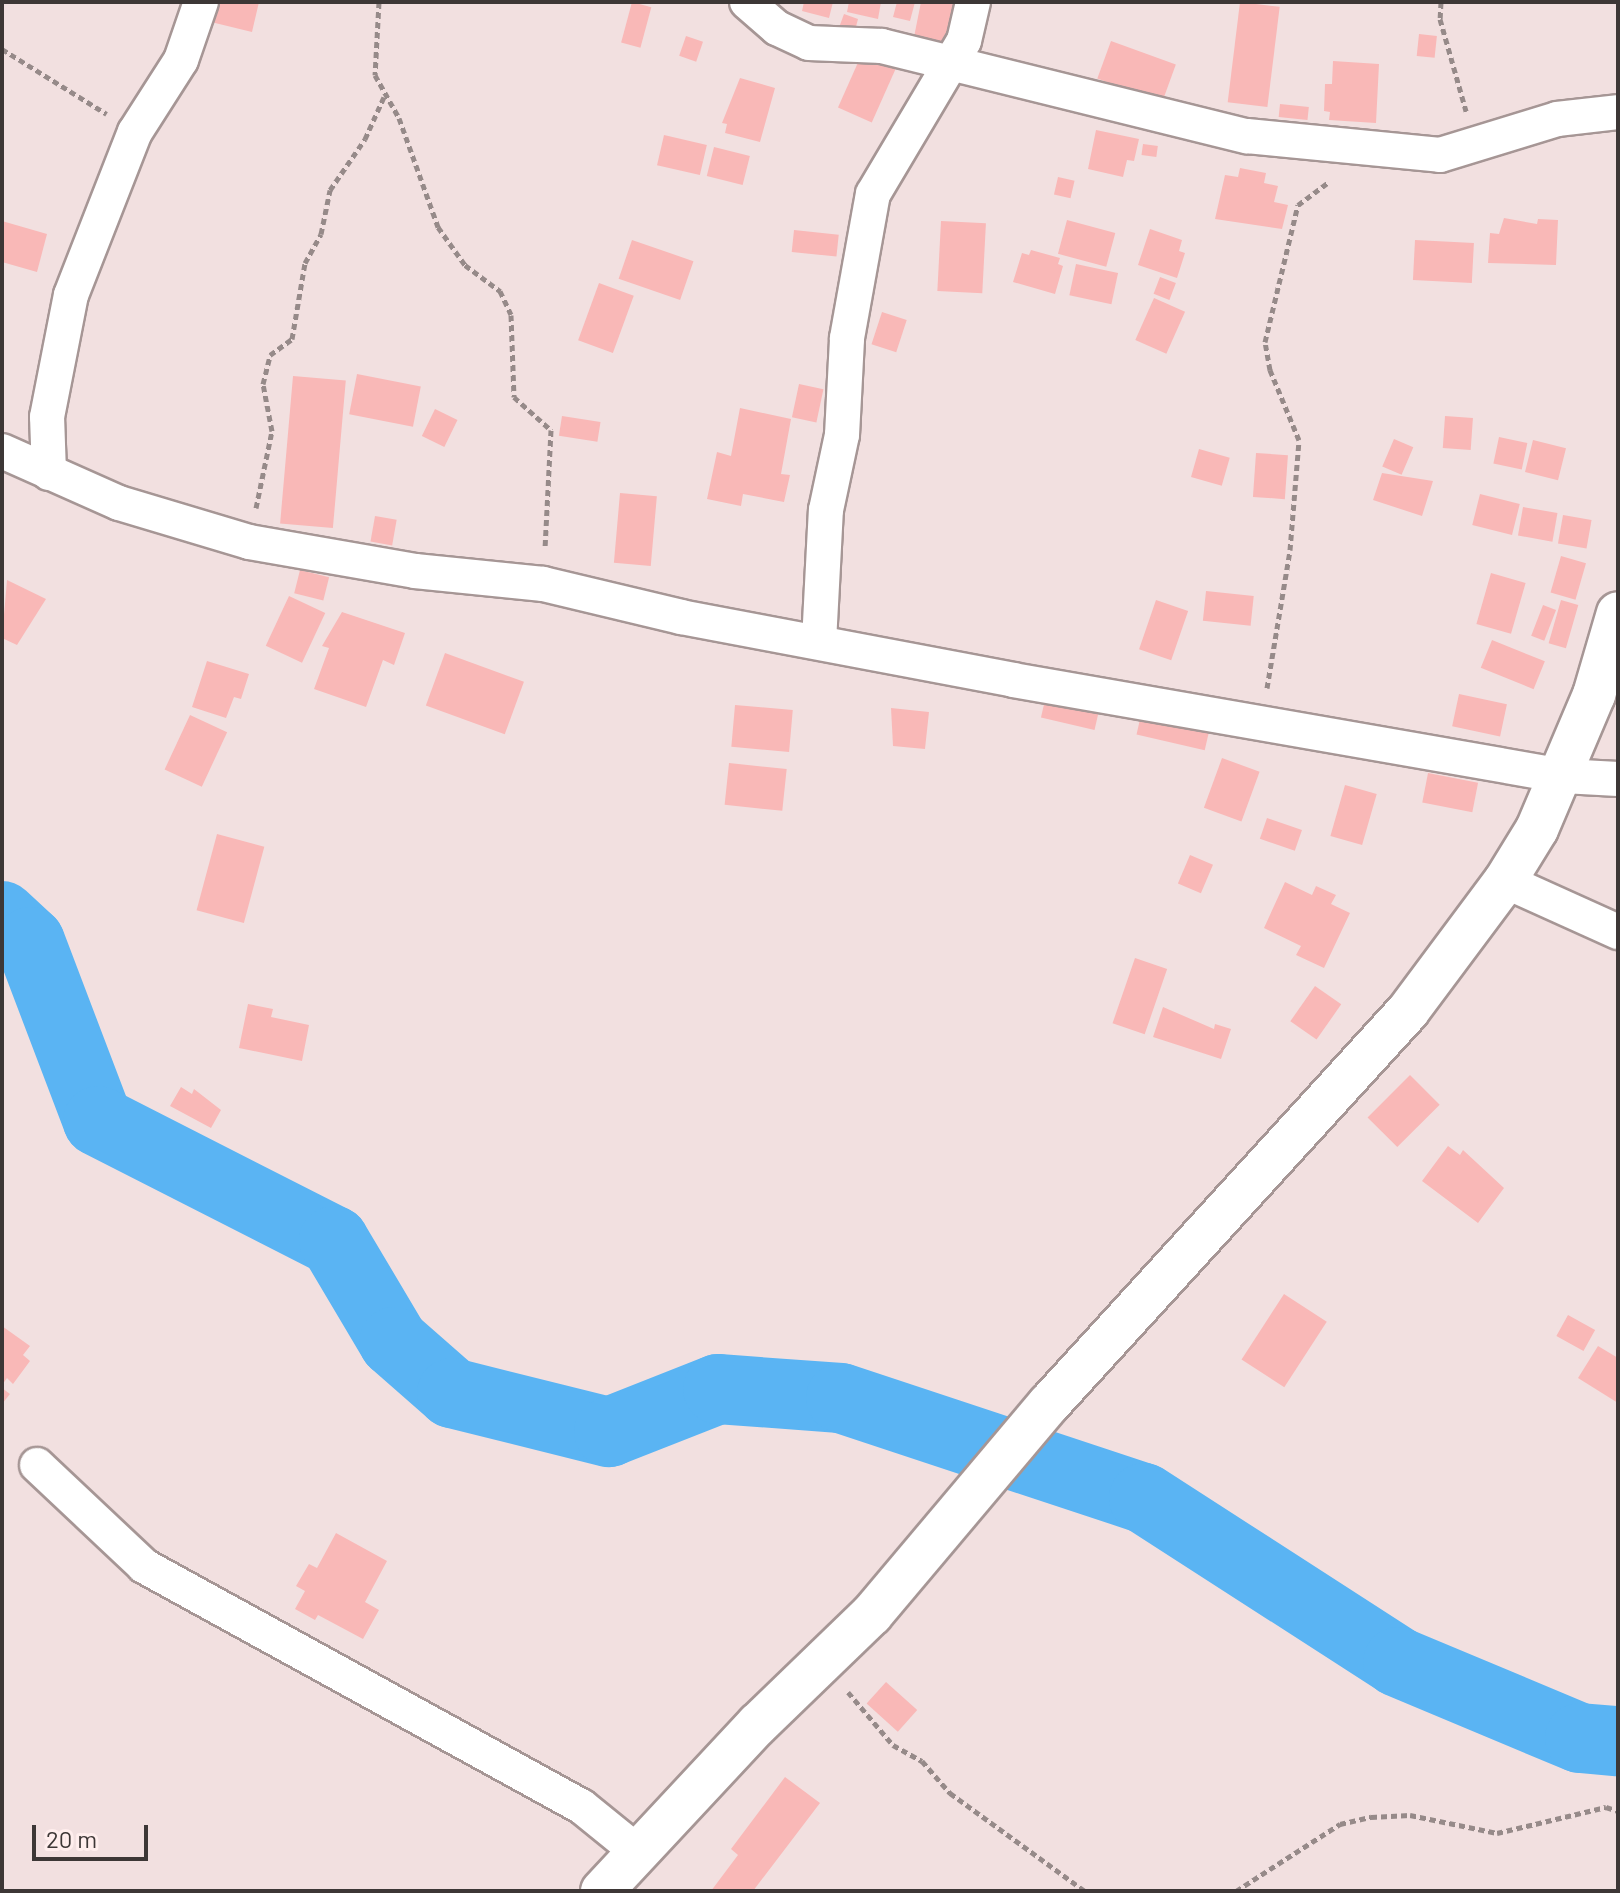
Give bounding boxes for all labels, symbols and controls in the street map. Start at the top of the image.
scale bar [36,1809,152,1859]
text: 20 m [46,1824,97,1853]

